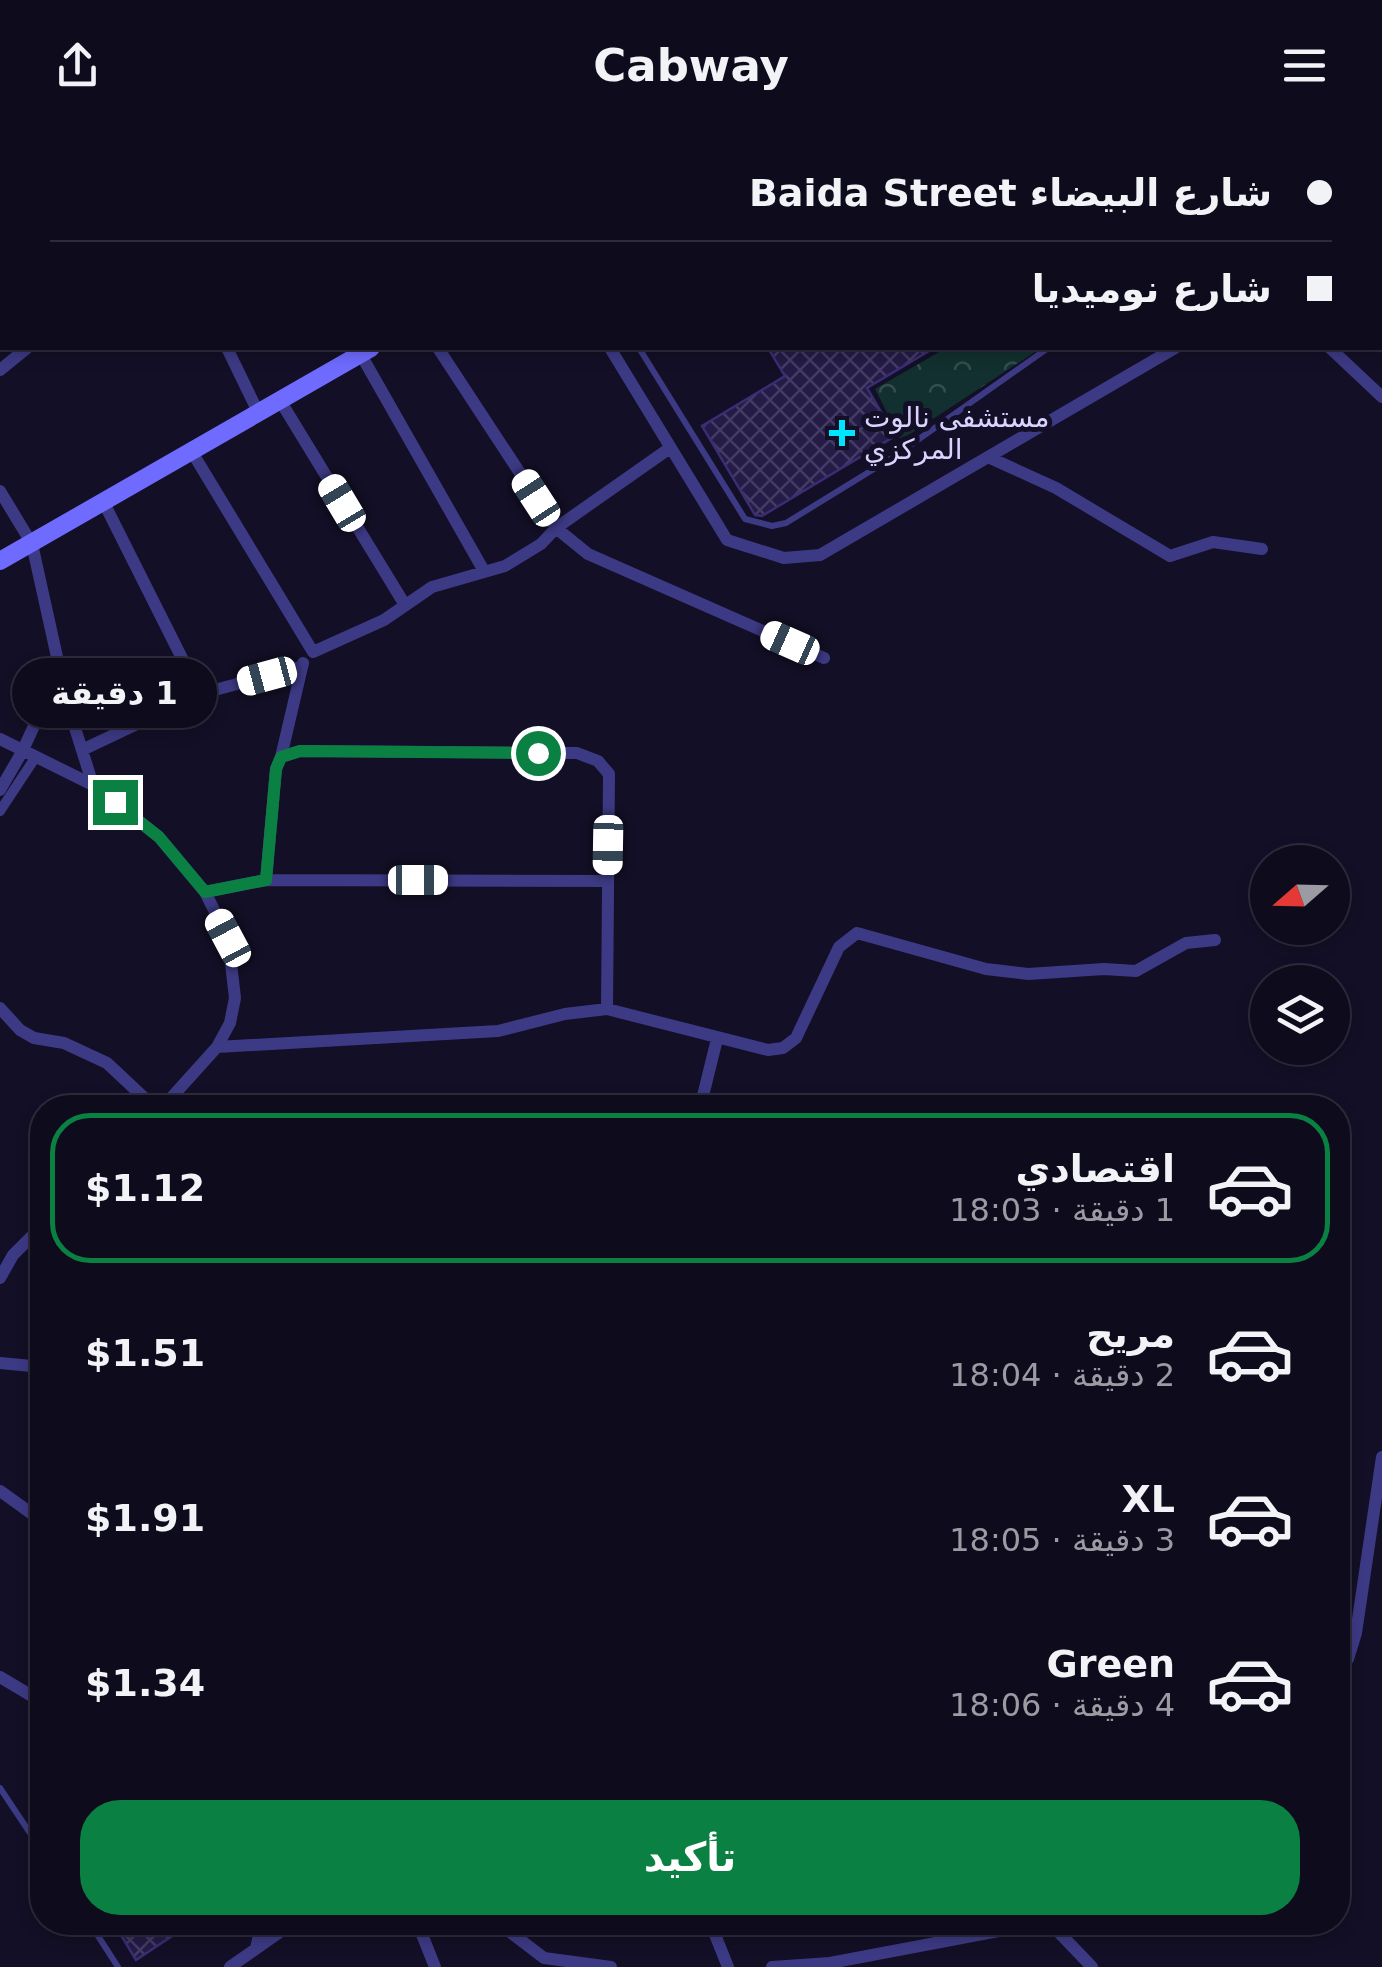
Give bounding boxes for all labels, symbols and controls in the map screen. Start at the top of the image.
icon: share [50,38,105,93]
icon: menu [1277,38,1332,93]
text: Cabway [593,39,789,92]
text: شارع البيضاء Baida Street [749,171,1272,215]
text: شارع نوميديا [1032,267,1272,311]
place label: مستشفى نالوت المركزي [864,401,1050,466]
marker: مستشفى نالوت المركزي [829,420,855,446]
car [507,465,565,531]
car [314,470,370,536]
car [756,617,824,669]
car [234,654,300,698]
callout: 1 دقيقة [12,657,218,727]
text: 1 دقيقة [51,674,178,712]
route start [516,731,561,776]
route end [93,780,138,825]
car [592,815,624,875]
north arrow [1250,845,1350,945]
map controls [1250,845,1350,1065]
car [388,865,448,895]
car [201,904,255,972]
button: layers [1250,965,1350,1065]
icon: car [1205,1143,1295,1233]
text: اقتصادي [1016,1147,1175,1191]
text: $1.12 [85,1166,205,1210]
text: 1 دقيقة · 18:03 [949,1191,1175,1229]
icon: car [1205,1308,1295,1398]
text: مريح [1086,1312,1175,1356]
text: $1.51 [85,1331,205,1375]
text: 2 دقيقة · 18:04 [949,1356,1175,1394]
icon: car [1205,1473,1295,1563]
text: XL [1121,1477,1175,1521]
text: $1.91 [85,1496,205,1540]
text: 3 دقيقة · 18:05 [949,1521,1175,1559]
icon: car [1205,1638,1295,1728]
text: Green [1046,1642,1175,1686]
text: $1.34 [85,1661,205,1705]
text: 4 دقيقة · 18:06 [949,1686,1175,1724]
button: تأكيد [80,1800,1300,1915]

